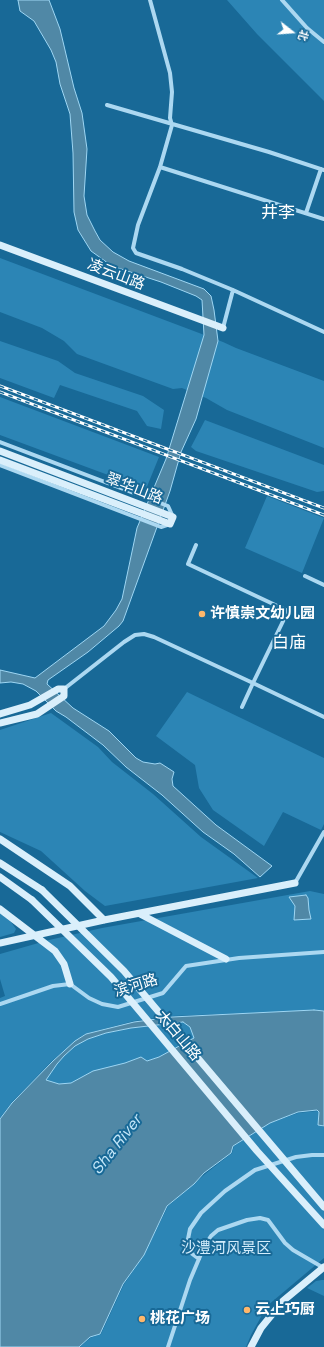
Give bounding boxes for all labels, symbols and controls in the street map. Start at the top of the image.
north arrow [272,12,312,52]
text: 北 [295,28,312,43]
district label: 井李 [261,203,295,223]
street label: 凌云山路 [85,256,147,294]
street label: 翠华山路 [103,470,165,508]
place label: 许慎崇文幼儿园 [210,605,315,623]
marker: 许慎崇文幼儿园 [197,609,207,619]
district label: 白庙 [272,633,306,653]
street label: 滨河路 [112,971,160,1001]
street label: 太白山路 [152,1007,204,1065]
water label: Sha River [88,1111,146,1179]
park label: 沙澧河风景区 [181,1240,271,1258]
place label: 云上巧厨 [255,1301,315,1319]
marker: 云上巧厨 [242,1305,252,1315]
place label: 桃花广场 [150,1310,210,1328]
marker: 桃花广场 [137,1314,147,1324]

